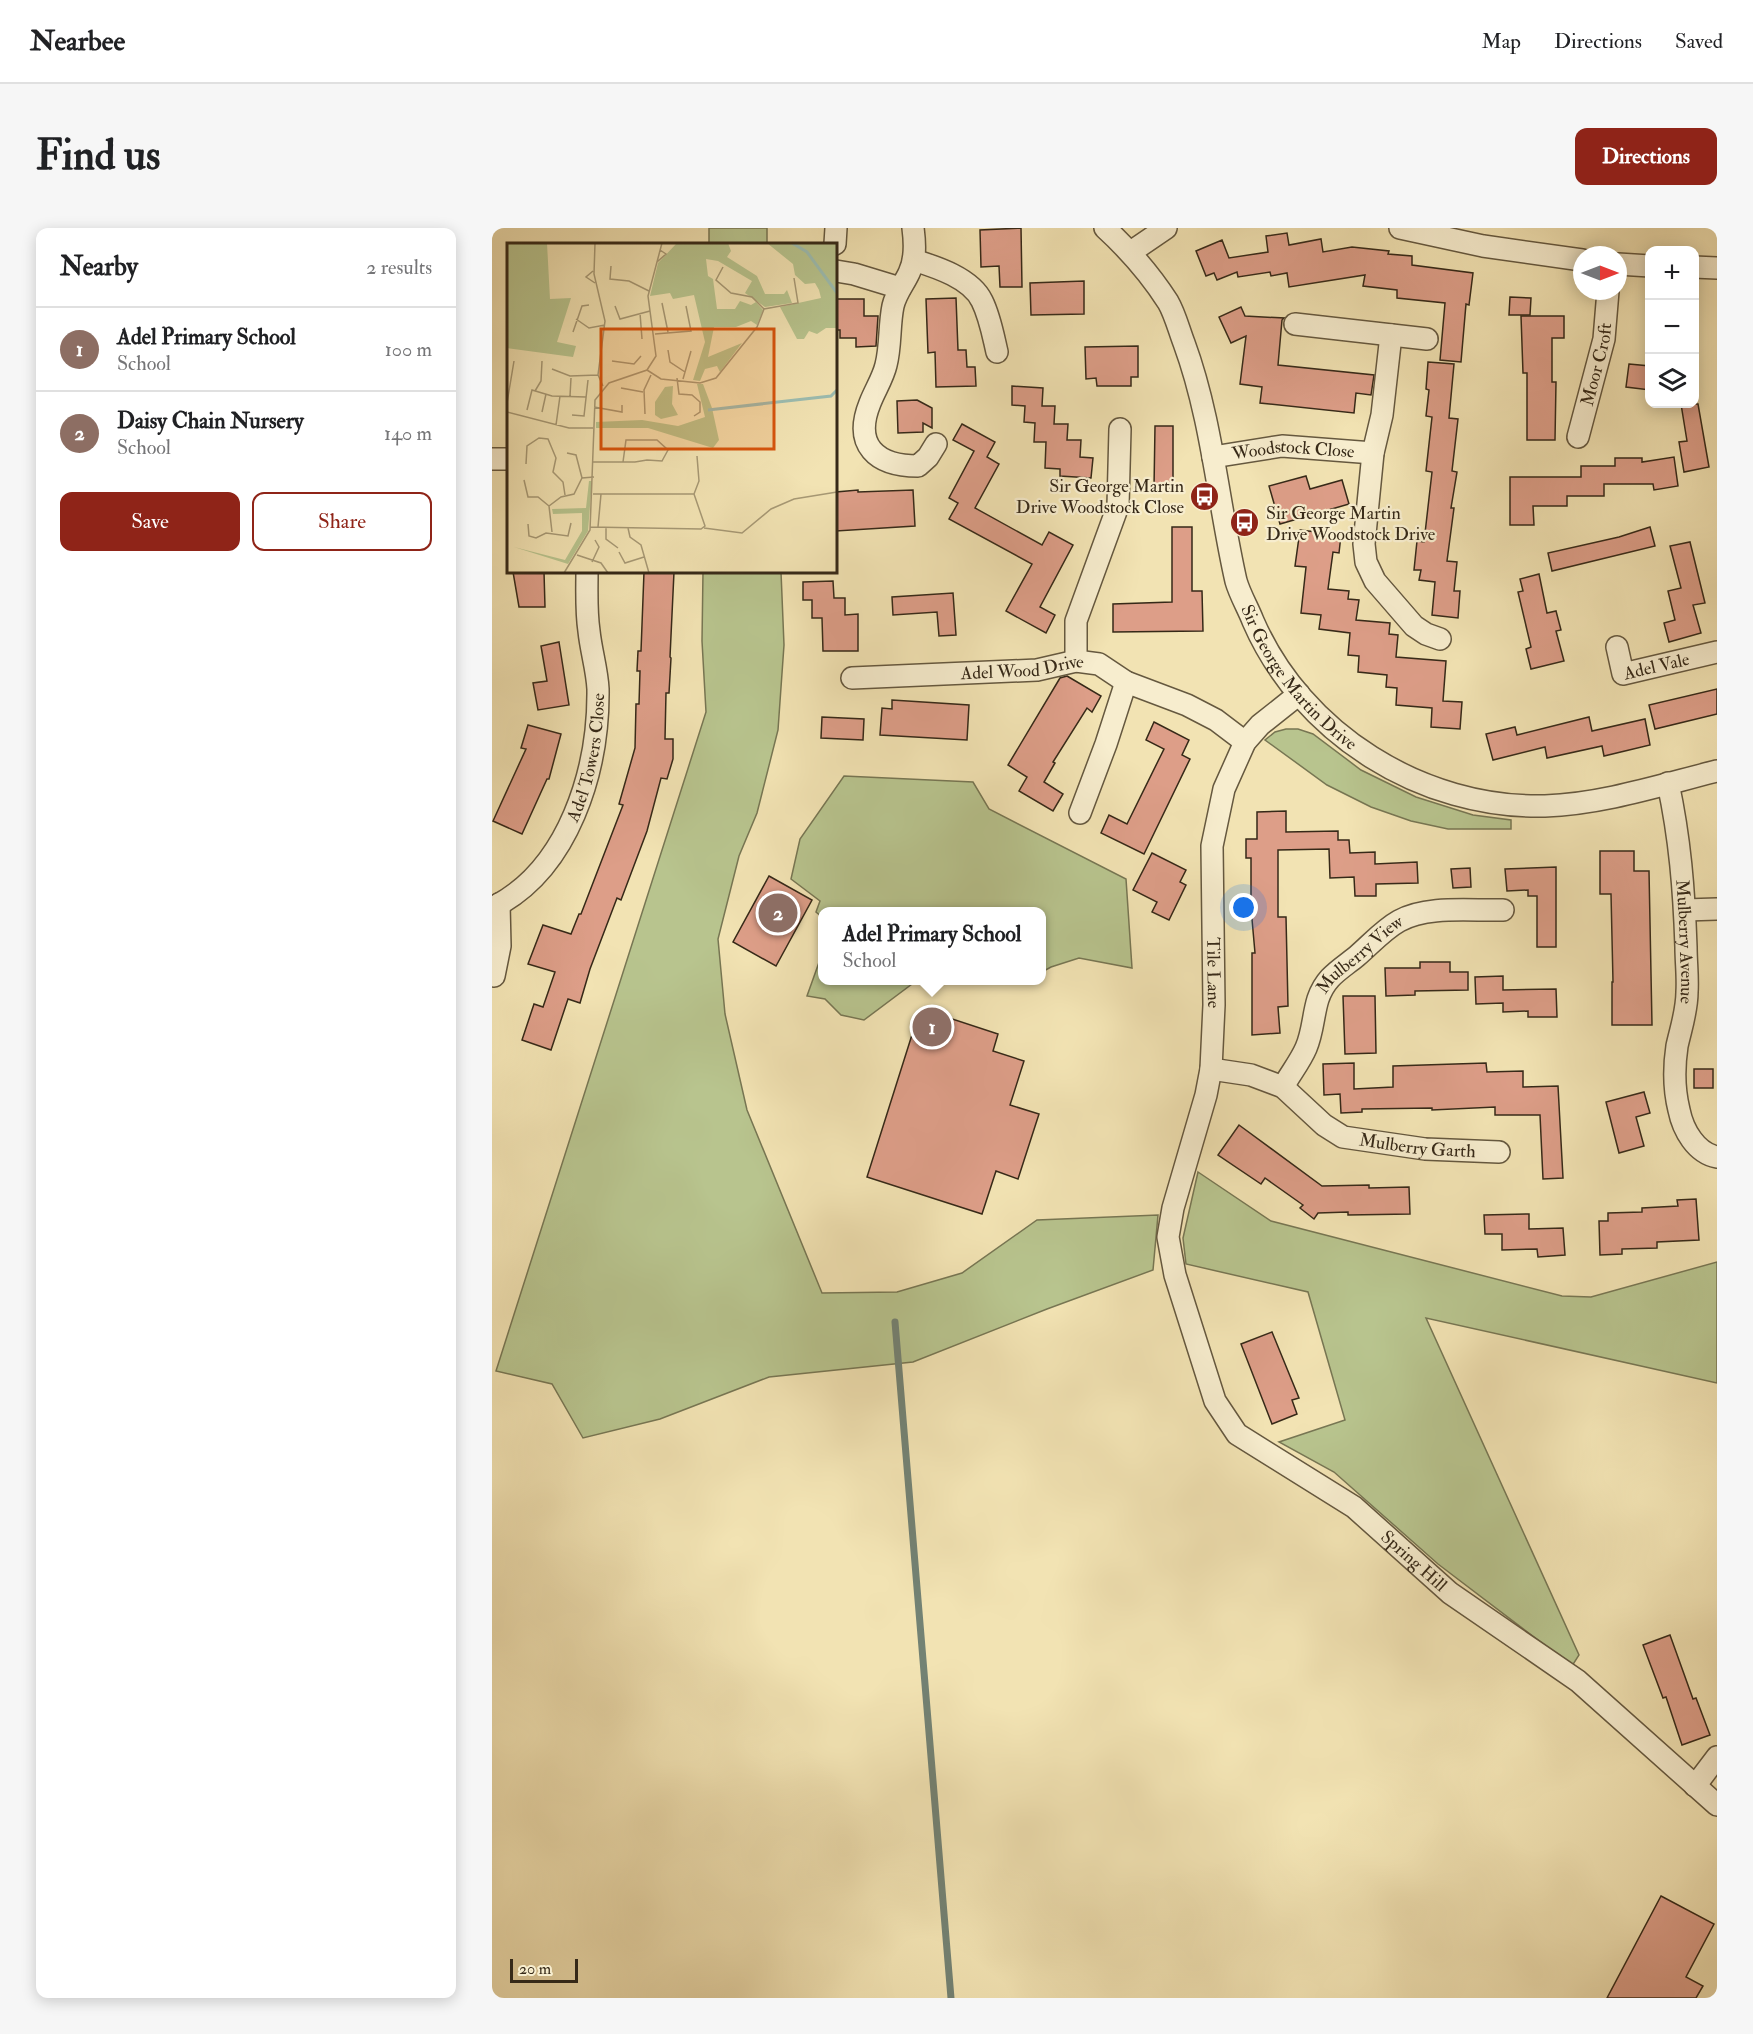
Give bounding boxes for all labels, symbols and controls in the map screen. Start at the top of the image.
text: Nearbee [30,24,125,59]
text: Map [1481,28,1521,55]
text: Directions [1554,28,1642,55]
text: Saved [1675,28,1723,55]
button: Directions [1575,128,1717,185]
text: Find us [36,130,160,182]
inset map [507,243,837,573]
north arrow [1573,246,1627,300]
map controls [1645,246,1699,408]
button: + [1645,246,1699,300]
text: Nearby [60,251,138,283]
text: 2 results [366,255,432,280]
button: − [1645,300,1699,354]
street label: Moor Croft [1576,322,1617,409]
text: Adel Primary School [117,323,296,351]
text: 1 [76,337,83,362]
text: 100 m [385,337,432,362]
text: School [117,351,171,376]
button: layers [1645,354,1699,408]
text: Daisy Chain Nursery [117,407,304,435]
text: 2 [74,421,85,446]
text: 140 m [384,421,432,446]
text: School [117,435,171,460]
street label: Woodstock Close [1229,435,1356,466]
place label: Sir George Martin Drive Woodstock Close [1016,475,1184,519]
bus stop icon: Sir George Martin Drive Woodstock Close [1189,480,1221,512]
button: Save [60,492,240,551]
button: Share [252,492,432,551]
place label: Sir George Martin Drive Woodstock Drive [1266,502,1436,546]
bus stop icon: Sir George Martin Drive Woodstock Drive [1229,507,1261,539]
street label: Sir George Martin Drive [1235,601,1362,756]
street label: Adel Vale [1620,648,1692,686]
street label: Adel Wood Drive [959,650,1086,685]
street label: Adel Towers Close [561,693,610,826]
street label: Mulberry Avenue [1670,879,1698,1006]
pin: 2 [758,890,798,936]
your location [1229,893,1258,922]
popup [818,907,1046,985]
street label: Mulberry View [1311,910,1408,998]
text: Adel Primary School [843,920,1021,948]
street label: Tile Lane [1201,937,1225,1009]
text: School [843,948,896,973]
pin: 1 [912,1004,952,1050]
street label: Mulberry Garth [1358,1128,1477,1163]
street label: Spring Hill [1376,1526,1452,1597]
scale bar [510,1956,578,1984]
text: 20 m [519,1959,551,1979]

